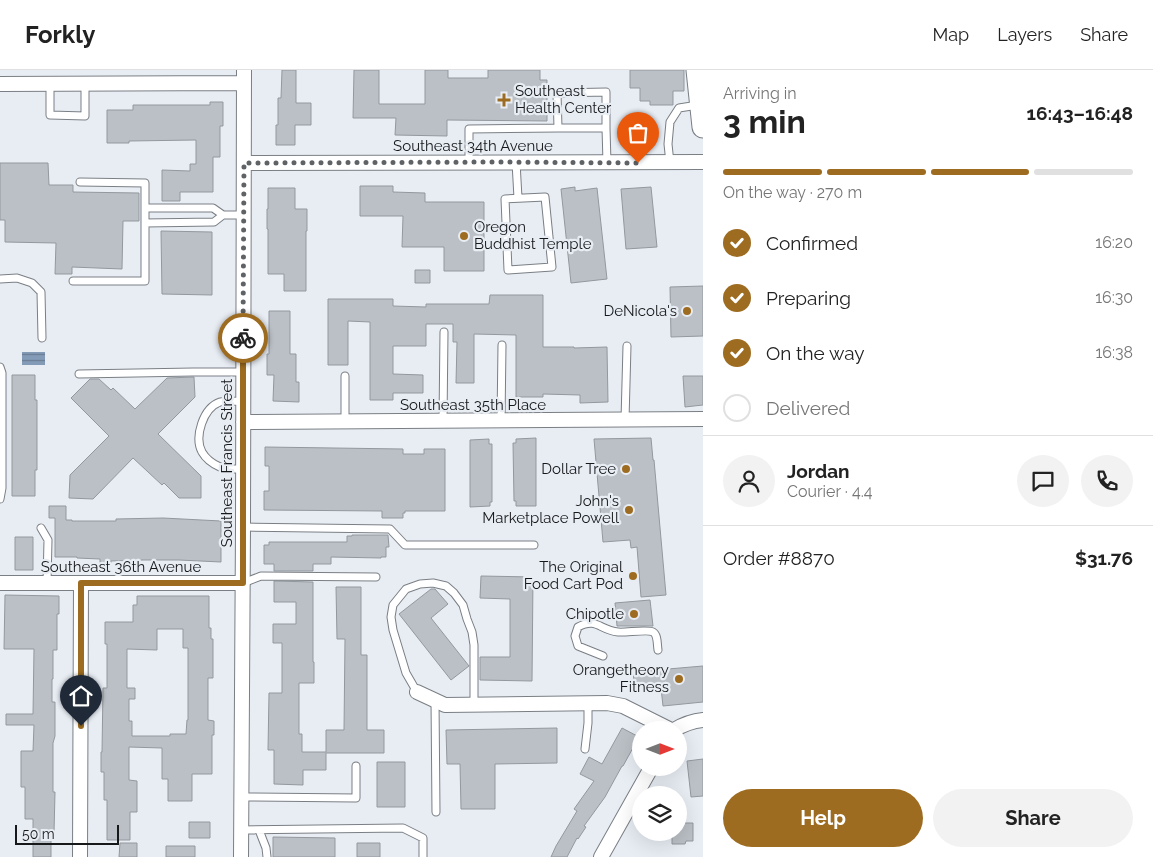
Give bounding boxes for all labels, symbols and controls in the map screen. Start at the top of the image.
text: Forkly [25,20,95,49]
text: Map [933,24,969,45]
text: Layers [997,24,1052,45]
text: Share [1080,24,1128,45]
place label: Southeast Health Center [515,82,612,117]
text: Arriving in [723,84,797,103]
marker: Southeast Health Center [497,93,511,107]
text: 16:43–16:48 [1027,102,1133,124]
text: 3 min [723,103,806,140]
pin [617,112,659,163]
icon: bag [624,119,652,147]
street label: Southeast 34th Avenue [393,137,553,155]
text: On the way · 270 m [723,183,862,202]
place label: Oregon Buddhist Temple [474,218,592,253]
icon: check [723,229,751,257]
marker: Oregon Buddhist Temple [458,230,470,242]
text: Confirmed [766,232,858,254]
text: 16:20 [1095,233,1133,252]
icon: check [723,284,751,312]
text: Preparing [766,287,851,309]
text: 16:30 [1095,288,1133,307]
place label: DeNicola's [604,302,677,320]
marker: DeNicola's [681,305,693,317]
courier [218,313,268,363]
icon: bike [229,324,257,352]
icon: check [723,339,751,367]
text: On the way [766,342,865,364]
text: 16:38 [1095,343,1133,362]
street label: Southeast Francis Street [218,379,236,547]
street label: Southeast 35th Place [400,396,546,414]
text: Delivered [766,397,850,419]
button: person [723,455,775,507]
button: chat [1017,455,1069,507]
button: phone [1081,455,1133,507]
place label: Dollar Tree [541,460,616,478]
text: Jordan [787,460,850,482]
marker: Dollar Tree [620,463,632,475]
text: Courier · 4.4 [787,482,872,501]
place label: John's Marketplace Powell [482,492,620,527]
marker: John's Marketplace Powell [623,504,635,516]
text: Order #8870 [723,547,835,569]
text: $31.76 [1075,547,1133,569]
street label: Southeast 36th Avenue [41,558,201,576]
place label: The Original Food Cart Pod [524,558,624,593]
marker: The Original Food Cart Pod [627,570,639,582]
place label: Chipotle [566,605,624,623]
marker: Chipotle [628,608,640,620]
place label: Orangetheory Fitness [573,661,669,696]
marker: Orangetheory Fitness [673,673,685,685]
pin [60,675,102,726]
icon: home [67,682,95,710]
north arrow [632,721,688,776]
map controls [632,721,687,841]
button: layers [632,786,687,841]
button: Help [723,789,923,847]
button: Share [933,789,1133,847]
scale bar [15,822,119,845]
text: 50 m [22,826,55,842]

